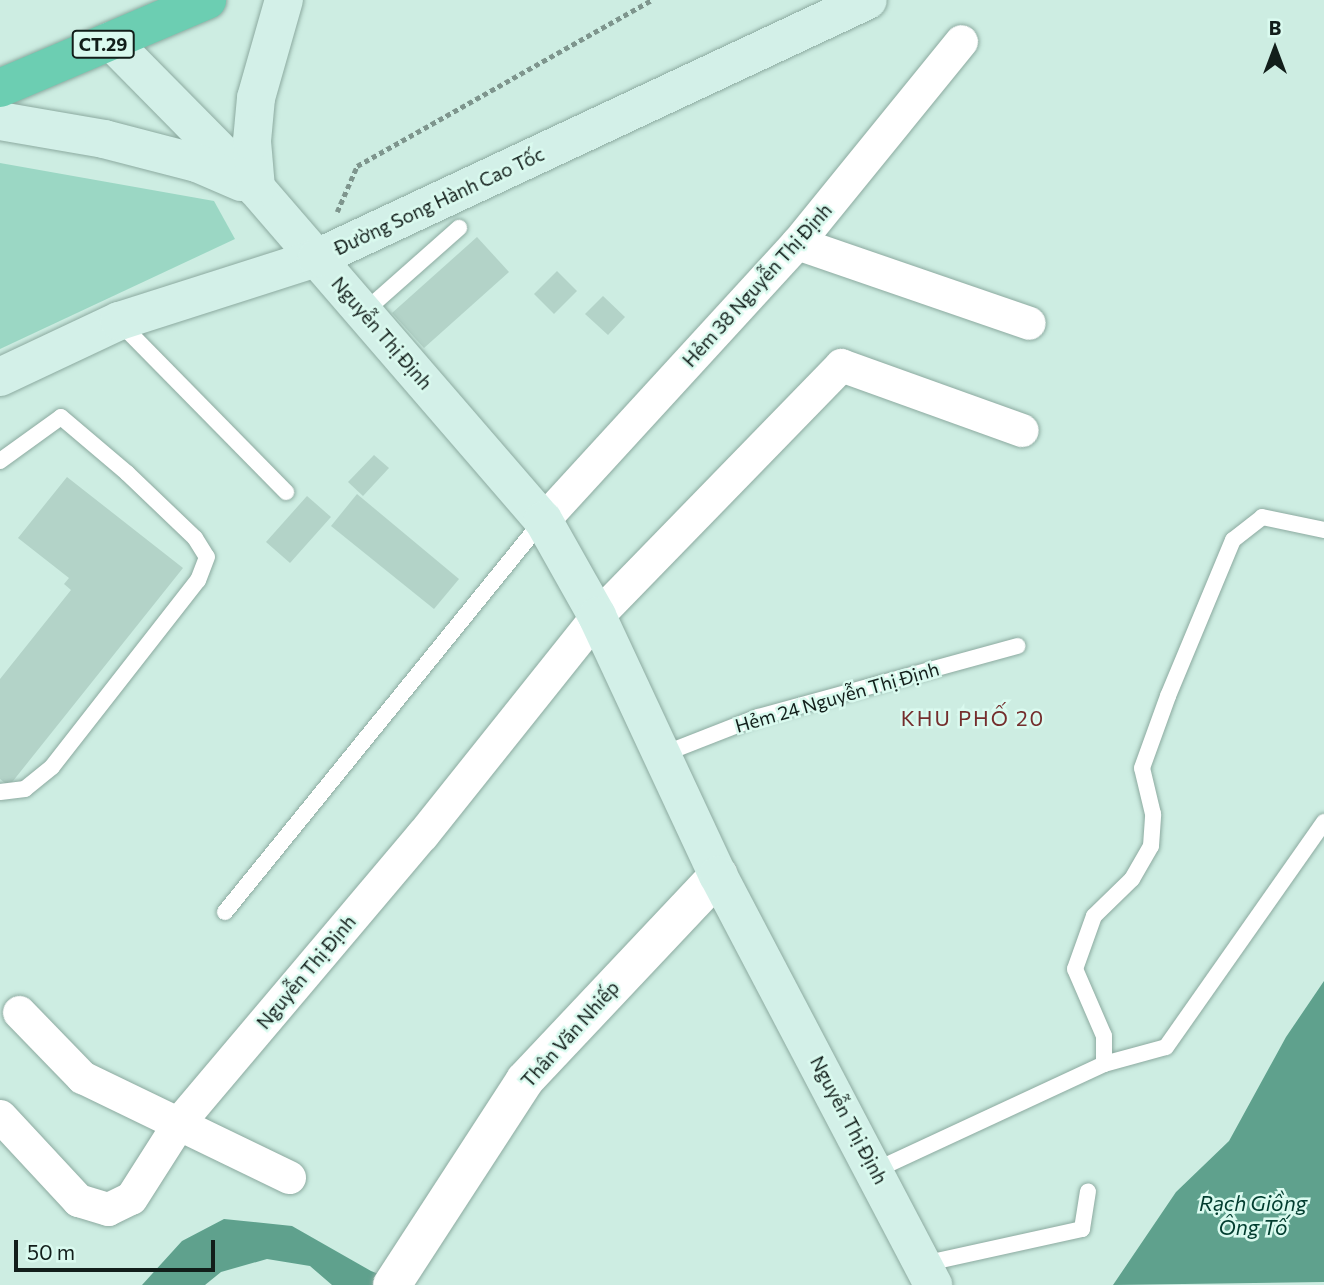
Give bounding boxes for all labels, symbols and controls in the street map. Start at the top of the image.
north arrow [1240,14,1310,84]
text: B [1269,16,1281,39]
road number: CT.29 [72,29,134,58]
street label: Đường Song Hành Cao Tốc [330,142,548,260]
street label: Hẻm 38 Nguyễn Thị Định [678,199,836,371]
street label: Nguyễn Thị Định [327,272,437,394]
street label: Hẻm 24 Nguyễn Thị Định [732,657,942,737]
district label: KHU PHỐ 20 [902,705,1044,731]
street label: Nguyễn Thị Định [252,910,360,1034]
street label: Thân Văn Nhiếp [516,976,624,1092]
street label: Nguyễn Thị Định [806,1052,892,1188]
water label: Rạch Giồng Ông Tố [1199,1190,1307,1240]
scale bar [18,1226,219,1270]
text: 50 m [27,1239,75,1264]

